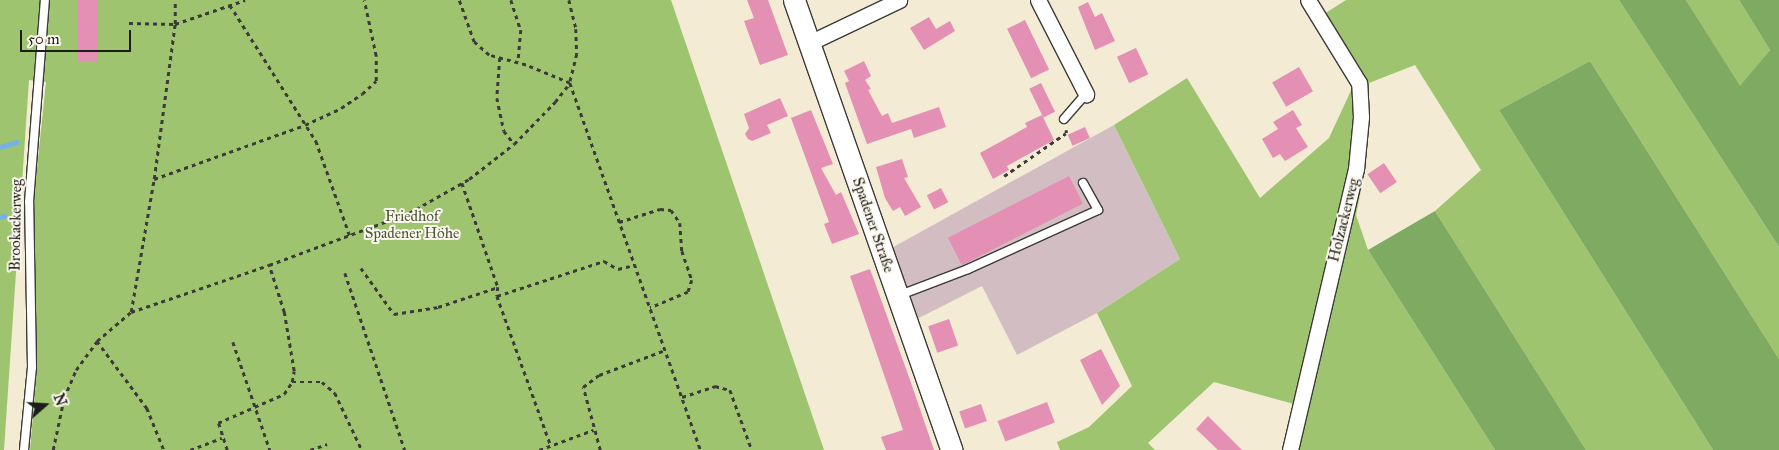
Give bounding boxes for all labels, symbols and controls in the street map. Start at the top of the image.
scale bar [22,20,134,52]
text: 50 m [28,30,60,48]
street label: Spadener Straße [848,175,898,275]
street label: Holzackerweg [1325,176,1363,264]
street label: Brookackerweg [6,179,26,271]
park label: Friedhof Spadener Höhe [365,207,459,242]
north arrow [20,380,70,430]
text: N [50,392,70,408]

